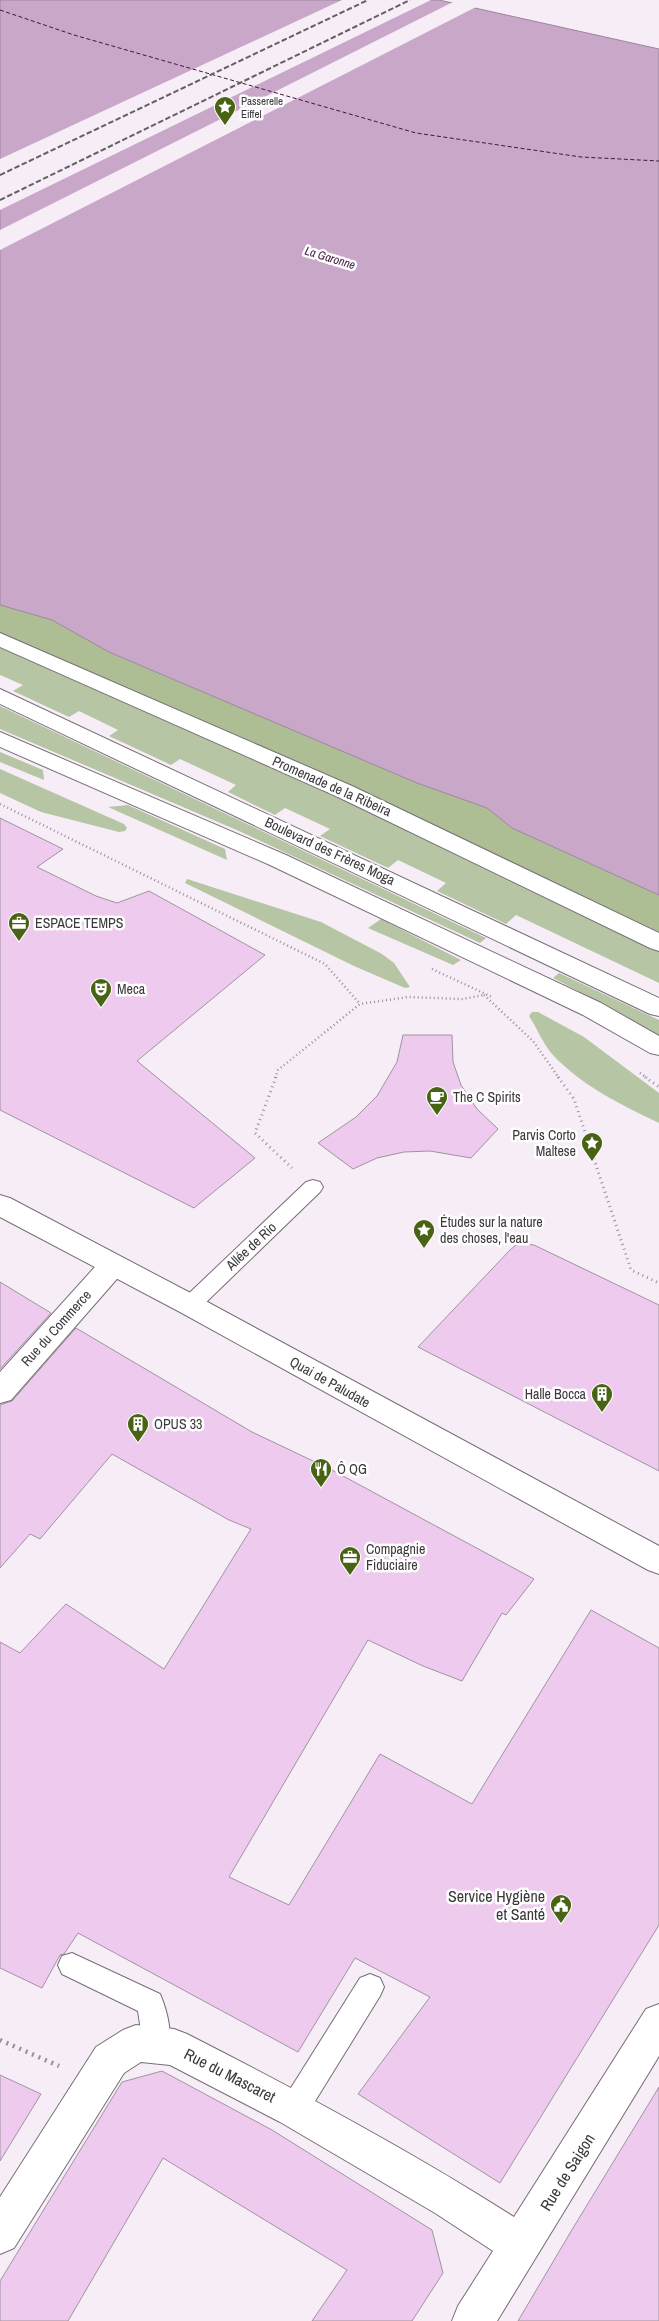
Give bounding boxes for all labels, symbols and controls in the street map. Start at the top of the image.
place label: Passerelle Eiffel [241,94,283,121]
place icon: Passerelle Eiffel [213,95,237,126]
water label: La Garonne [303,243,358,273]
street label: Promenade de la Ribeira [270,752,395,821]
street label: Boulevard des Frères Moga [262,813,399,889]
office icon: ESPACE TEMPS [7,911,31,942]
place label: ESPACE TEMPS [35,914,124,932]
theatre icon: Meca [89,977,113,1008]
place label: Meca [117,980,146,998]
cafe icon: The C Spirits [425,1085,449,1116]
place label: The C Spirits [453,1088,521,1106]
place label: Parvis Corto Maltese [512,1126,576,1160]
place icon: Parvis Corto Maltese [580,1131,604,1162]
place label: Études sur la nature des choses, l'eau [440,1213,543,1247]
street label: Allée de Rio [221,1218,280,1275]
place icon: Études sur la nature des choses, l'eau [412,1218,436,1249]
street label: Rue du Commerce [17,1286,95,1370]
street label: Quai de Paludate [287,1352,373,1412]
building icon: Halle Bocca [590,1382,614,1413]
place label: Halle Bocca [525,1385,587,1403]
building icon: OPUS 33 [126,1412,150,1443]
place label: OPUS 33 [154,1415,203,1433]
restaurant icon: Ô QG [309,1457,333,1488]
place label: Ô QG [337,1460,367,1478]
place label: Compagnie Fiduciaire [366,1540,425,1574]
office icon: Compagnie Fiduciaire [338,1545,362,1576]
place label: Service Hygiène et Santé [448,1885,545,1925]
public building icon: Service Hygiène et Santé [549,1893,573,1924]
street label: Rue du Mascaret [180,2043,280,2108]
street label: Rue de Saigon [534,2129,600,2215]

